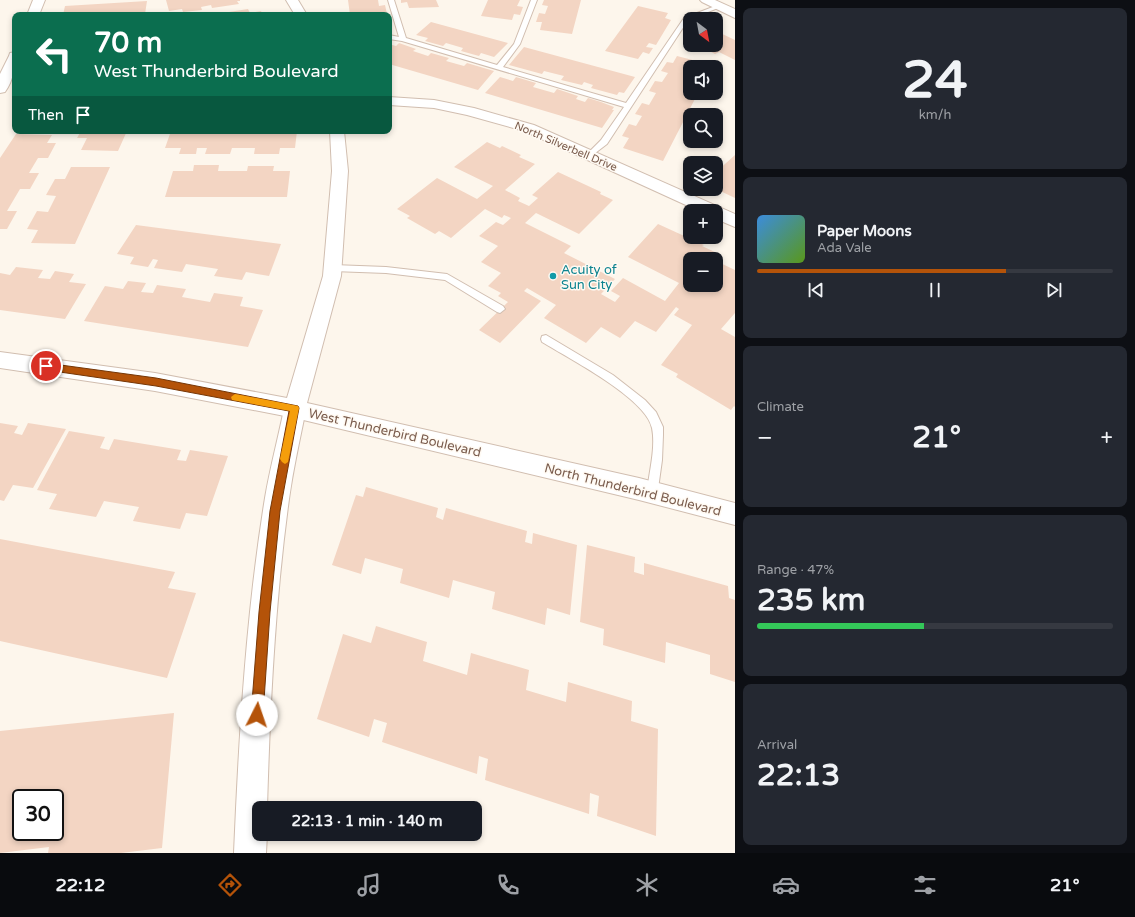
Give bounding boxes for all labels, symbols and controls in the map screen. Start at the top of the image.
north arrow [683,12,723,52]
map controls [683,12,723,292]
text: 70 m [94,26,162,60]
icon: left [28,28,80,80]
text: 24 [902,49,968,112]
text: West Thunderbird Boulevard [94,60,339,82]
button: sound [683,60,723,100]
icon: arrive [72,104,94,126]
text: Then [28,106,64,124]
text: km/h [919,107,951,123]
button: search [683,108,723,148]
street label: North Silverbell Drive [513,119,619,174]
button: layers [683,156,723,196]
button: + [683,204,723,244]
text: Paper Moons [817,222,912,240]
text: Ada Vale [817,240,872,256]
button: − [683,252,723,292]
place label: Acuity of Sun City [561,262,617,293]
marker: Acuity of Sun City [548,271,558,281]
icon: previous [805,279,827,301]
icon: pause [924,279,946,301]
icon: next [1043,279,1065,301]
pin [29,349,63,383]
icon: arrive [35,355,57,377]
text: Climate [757,399,804,415]
street label: West Thunderbird Boulevard [307,405,483,461]
text: 21° [912,419,961,456]
text: − [757,425,773,451]
text: + [1101,425,1113,451]
street label: North Thunderbird Boulevard [543,460,723,520]
text: Range · 47% [757,562,834,578]
text: 235 km [757,582,865,619]
position arrow [236,694,278,736]
text: Arrival [757,737,797,753]
text: 22:13 [757,757,840,794]
speed limit sign: 30 [12,789,64,841]
text: 22:13 · 1 min · 140 m [292,812,442,830]
icon: directions [216,871,244,899]
icon: music [355,871,383,899]
icon: phone [494,871,522,899]
icon: climate [633,871,661,899]
icon: car [772,871,800,899]
icon: filters [911,871,939,899]
text: 22:12 [55,874,105,896]
text: 21° [1050,874,1079,896]

